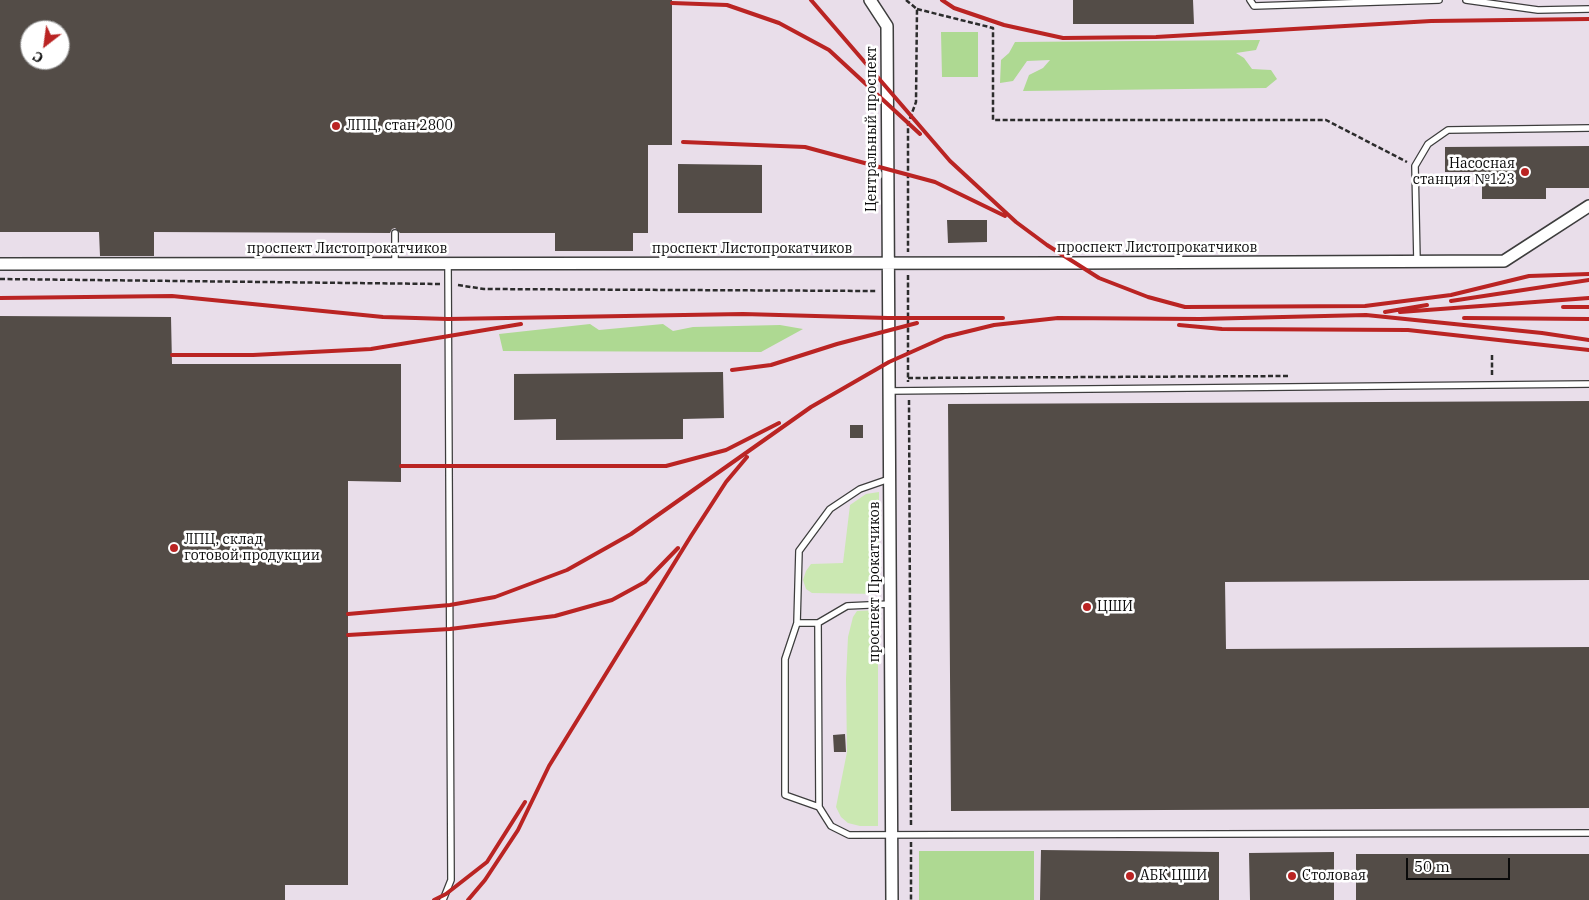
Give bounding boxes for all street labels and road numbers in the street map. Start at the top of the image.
street label: Центральный проспект [864,46,880,212]
street label: проспект Листопрокатчиков [1057,240,1257,256]
street label: проспект Листопрокатчиков [247,241,447,257]
street label: проспект Листопрокатчиков [652,241,852,257]
street label: проспект Прокатчиков [867,501,883,663]

